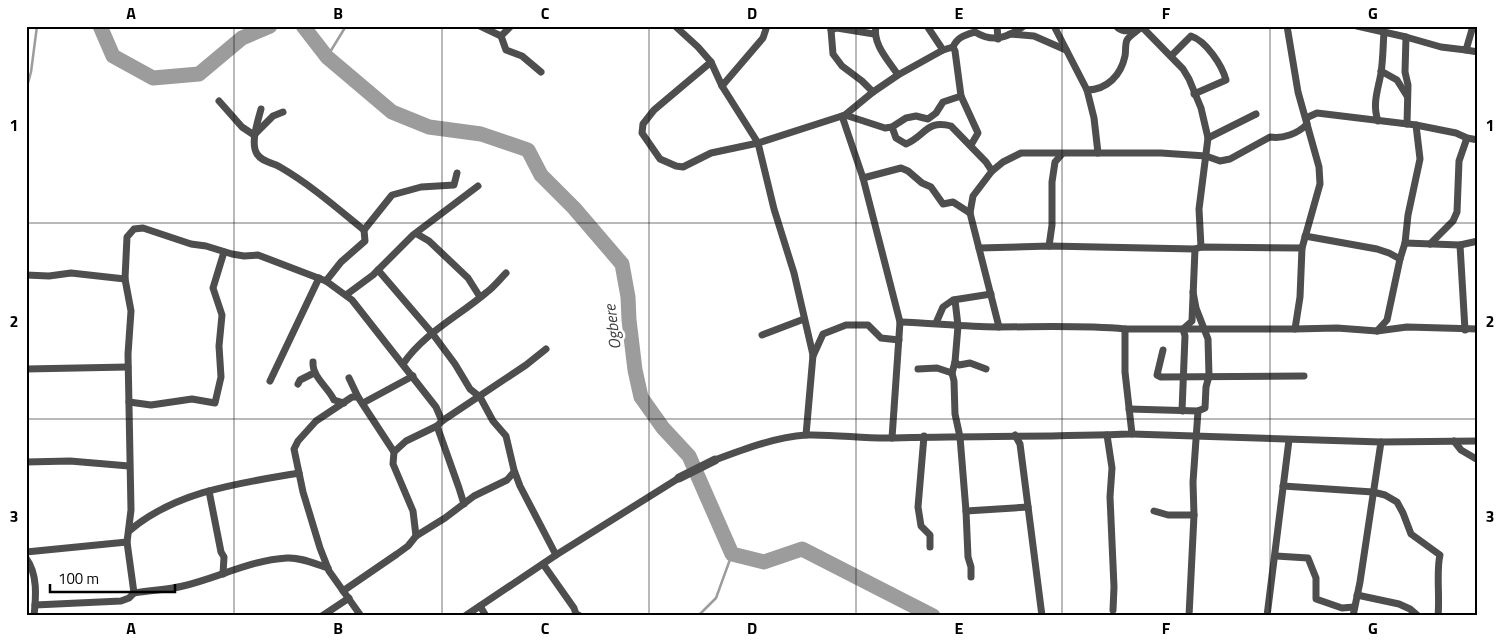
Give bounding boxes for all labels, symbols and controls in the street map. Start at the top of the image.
text: A [126,1,136,25]
text: B [333,1,343,25]
text: C [541,1,550,25]
text: D [747,1,757,25]
text: E [955,1,964,25]
text: F [1162,1,1171,25]
text: G [1368,1,1378,25]
text: 1 [10,113,18,137]
text: 1 [1486,113,1494,137]
water label: Ogbere [597,302,627,351]
text: 2 [10,309,18,333]
text: 2 [1486,309,1494,333]
text: 3 [10,504,18,528]
text: 3 [1486,504,1494,528]
scale bar [50,562,175,594]
text: 100 m [58,567,99,590]
text: A [126,616,136,640]
text: B [333,616,343,640]
text: C [541,616,550,640]
text: D [747,616,757,640]
text: E [955,616,964,640]
text: F [1162,616,1171,640]
text: G [1368,616,1378,640]

